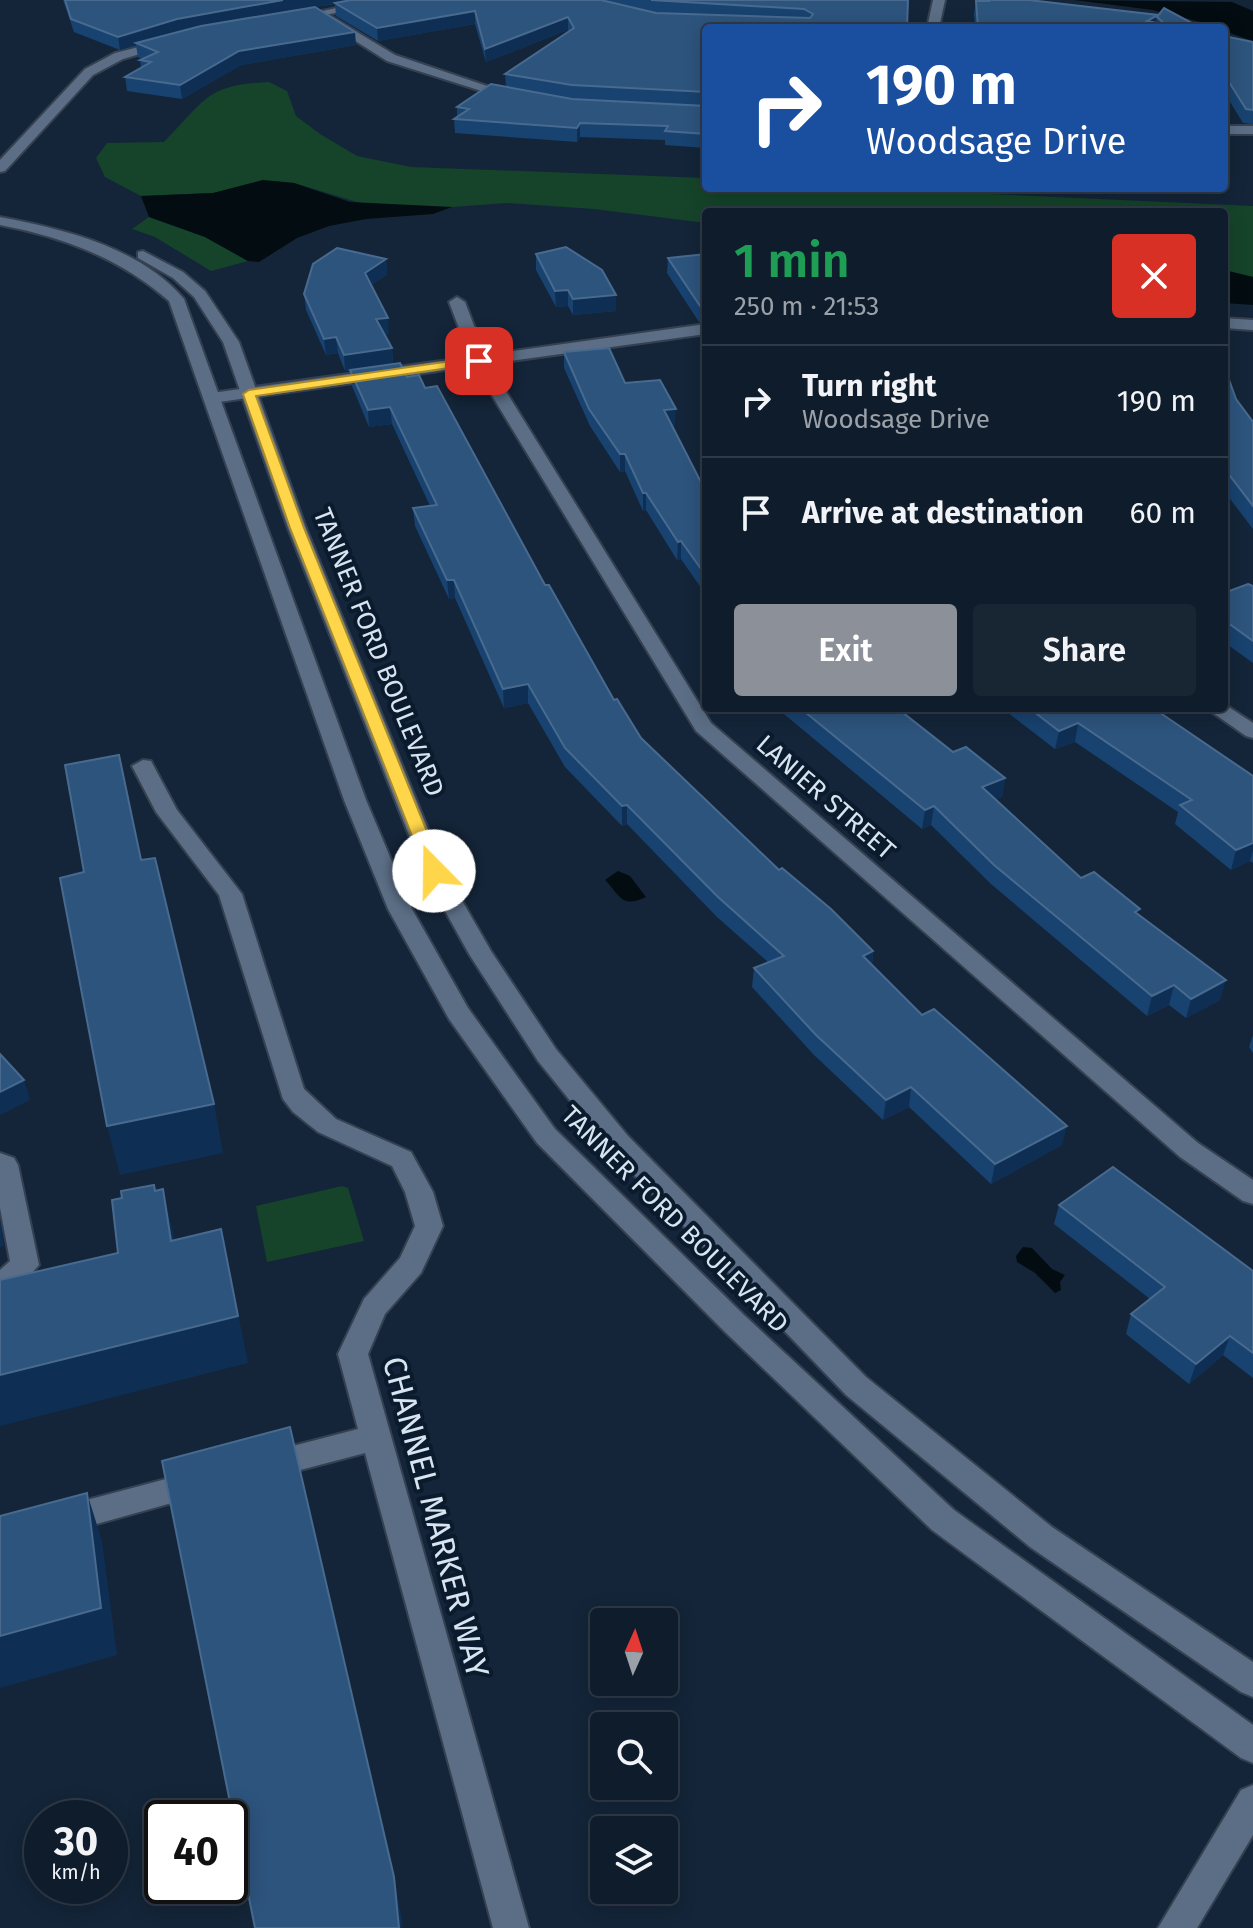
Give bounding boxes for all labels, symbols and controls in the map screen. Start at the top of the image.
text: 190 m [866,52,1017,119]
icon: right [734,56,838,160]
text: Woodsage Drive [866,120,1126,164]
text: 1 min [734,232,850,290]
button: close [1112,234,1196,318]
text: 250 m · 21:53 [734,291,879,322]
pin [445,327,513,395]
icon: arrive [457,339,501,383]
text: Turn right [802,368,937,404]
icon: right [734,379,778,423]
text: 190 m [1117,383,1196,419]
text: Woodsage Drive [802,404,990,435]
icon: arrive [734,491,778,535]
text: Arrive at destination [802,495,1084,531]
text: 60 m [1130,495,1196,531]
street label: TANNER FORD BOULEVARD [306,504,451,801]
button: Exit [734,604,957,696]
button: Share [973,604,1196,696]
street label: LANIER STREET [750,729,902,866]
position arrow [392,829,476,913]
street label: TANNER FORD BOULEVARD [555,1099,795,1339]
street label: CHANNEL MARKER WAY [375,1352,497,1682]
north arrow [590,1608,678,1696]
map controls [590,1608,678,1904]
button: search [590,1712,678,1800]
speed limit sign: 40 [144,1800,248,1904]
button: layers [590,1816,678,1904]
text: 30 [54,1818,98,1866]
text: km/h [51,1860,101,1884]

